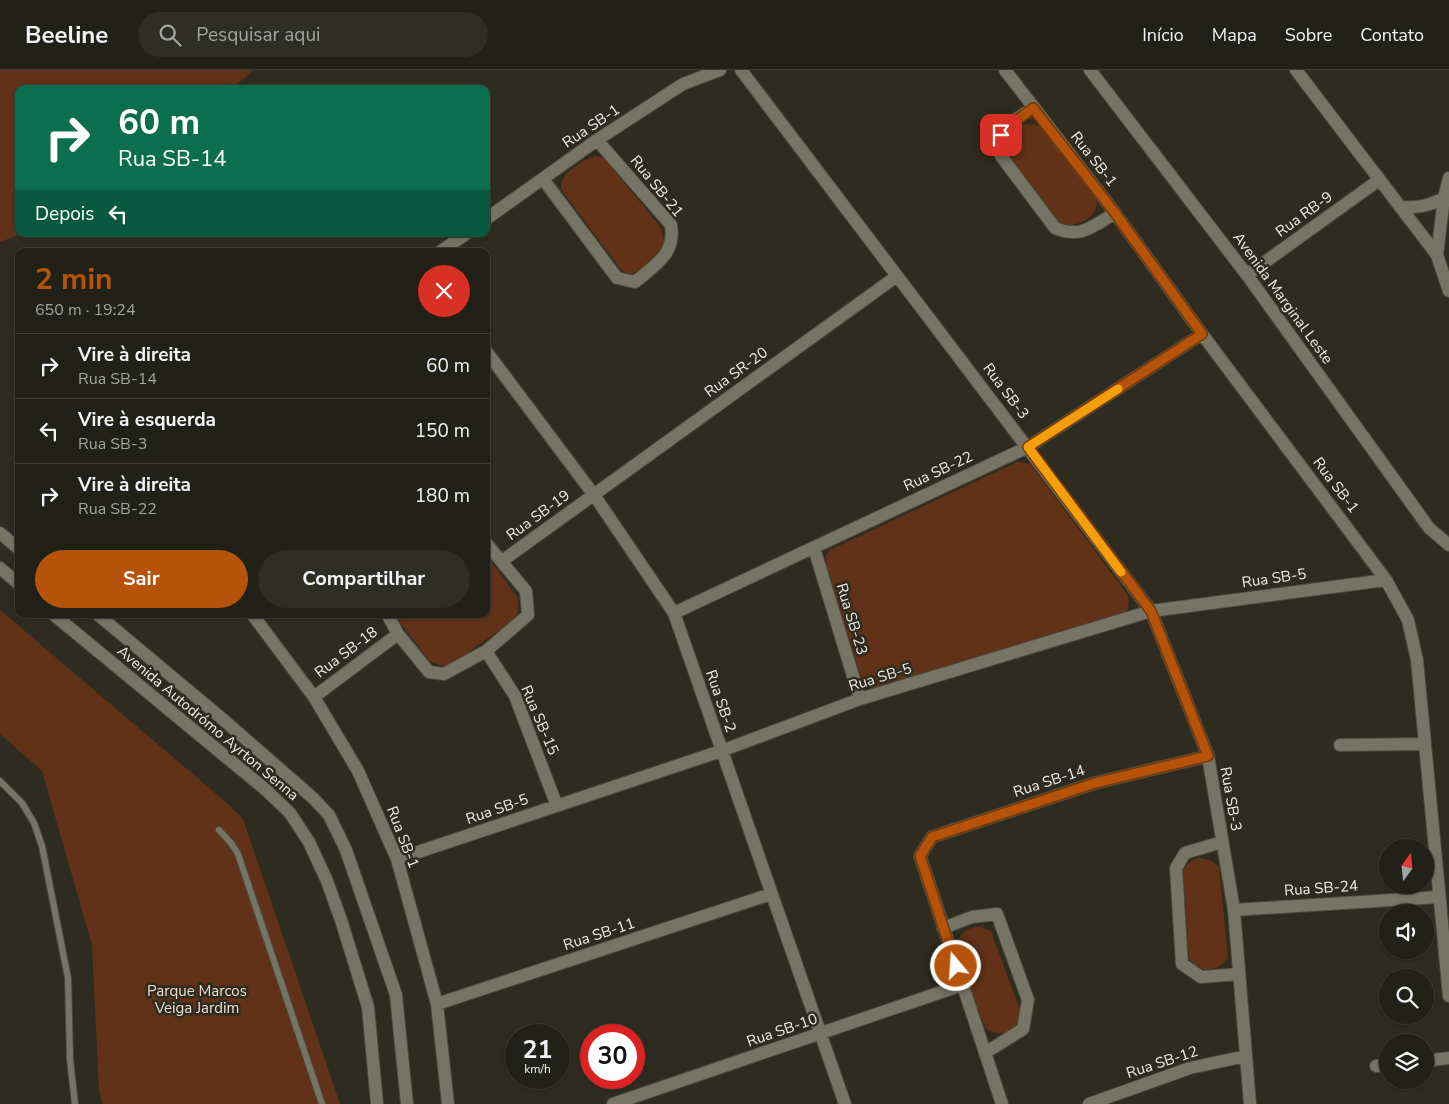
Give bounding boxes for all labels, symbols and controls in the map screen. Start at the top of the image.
search box [138,12,488,57]
text: Beeline [25,19,108,51]
icon: search [156,21,184,49]
text: Pesquisar aqui [196,22,320,48]
text: Início [1142,23,1184,47]
text: Mapa [1212,23,1257,47]
text: Sobre [1285,23,1332,47]
text: Contato [1360,23,1424,47]
text: 60 m [118,99,200,146]
street label: Rua SB-1 [558,100,624,152]
icon: right [35,105,100,170]
pin [980,114,1022,156]
icon: arrive [987,121,1015,149]
street label: Rua SB-1 [1066,127,1122,191]
text: Rua SB-14 [118,144,227,174]
street label: Rua SB-21 [626,151,688,221]
street label: Rua RB-9 [1272,187,1336,241]
icon: left [104,200,132,228]
text: Depois [35,201,94,227]
street label: Avenida Marginal Leste [1228,228,1338,368]
text: 2 min [35,259,113,300]
button: close [418,265,470,317]
text: 650 m · 19:24 [35,299,136,321]
text: Vire à direita [78,342,191,368]
street label: Rua SR-20 [700,342,772,402]
icon: right [35,352,63,380]
text: 60 m [426,353,470,379]
street label: Rua SB-3 [978,359,1034,423]
text: Rua SB-14 [78,368,157,390]
text: Vire à esquerda [78,407,216,433]
icon: left [35,417,63,445]
text: 150 m [415,418,470,444]
text: Rua SB-3 [78,433,147,455]
street label: Rua SB-22 [900,446,976,496]
street label: Rua SB-1 [1308,453,1364,517]
text: Vire à direita [78,472,191,498]
icon: right [35,482,63,510]
text: 180 m [415,483,470,509]
street label: Rua SB-19 [502,485,574,545]
text: Rua SB-22 [78,498,157,520]
button: Sair [35,550,248,608]
button: Compartilhar [258,550,470,608]
street label: Rua SB-5 [1240,564,1308,592]
street label: Rua SB-23 [832,581,872,657]
street label: Rua SB-18 [310,622,382,682]
street label: Avenida Autodrómo Ayrton Senna [113,641,303,805]
street label: Rua SB-5 [846,658,914,696]
street label: Rua SB-2 [701,667,741,735]
street label: Rua SB-15 [516,682,564,758]
street label: Rua SB-14 [1011,760,1087,802]
street label: Rua SB-3 [1216,765,1246,833]
street label: Rua SB-5 [463,789,531,829]
street label: Rua SB-1 [382,803,424,871]
north arrow [1379,839,1434,894]
map controls [1379,839,1434,1089]
street label: Rua SB-24 [1283,875,1359,901]
button: sound [1379,904,1434,959]
street label: Rua SB-11 [561,913,637,955]
position arrow [929,939,981,991]
button: search [1379,969,1434,1024]
park label: Parque Marcos Veiga Jardim [147,981,247,1018]
street label: Rua SB-10 [744,1008,820,1052]
speed limit sign: 30 [580,1024,645,1089]
text: 21 [522,1033,553,1067]
button: layers [1379,1034,1434,1089]
street label: Rua SB-12 [1124,1041,1200,1083]
text: km/h [524,1061,551,1077]

